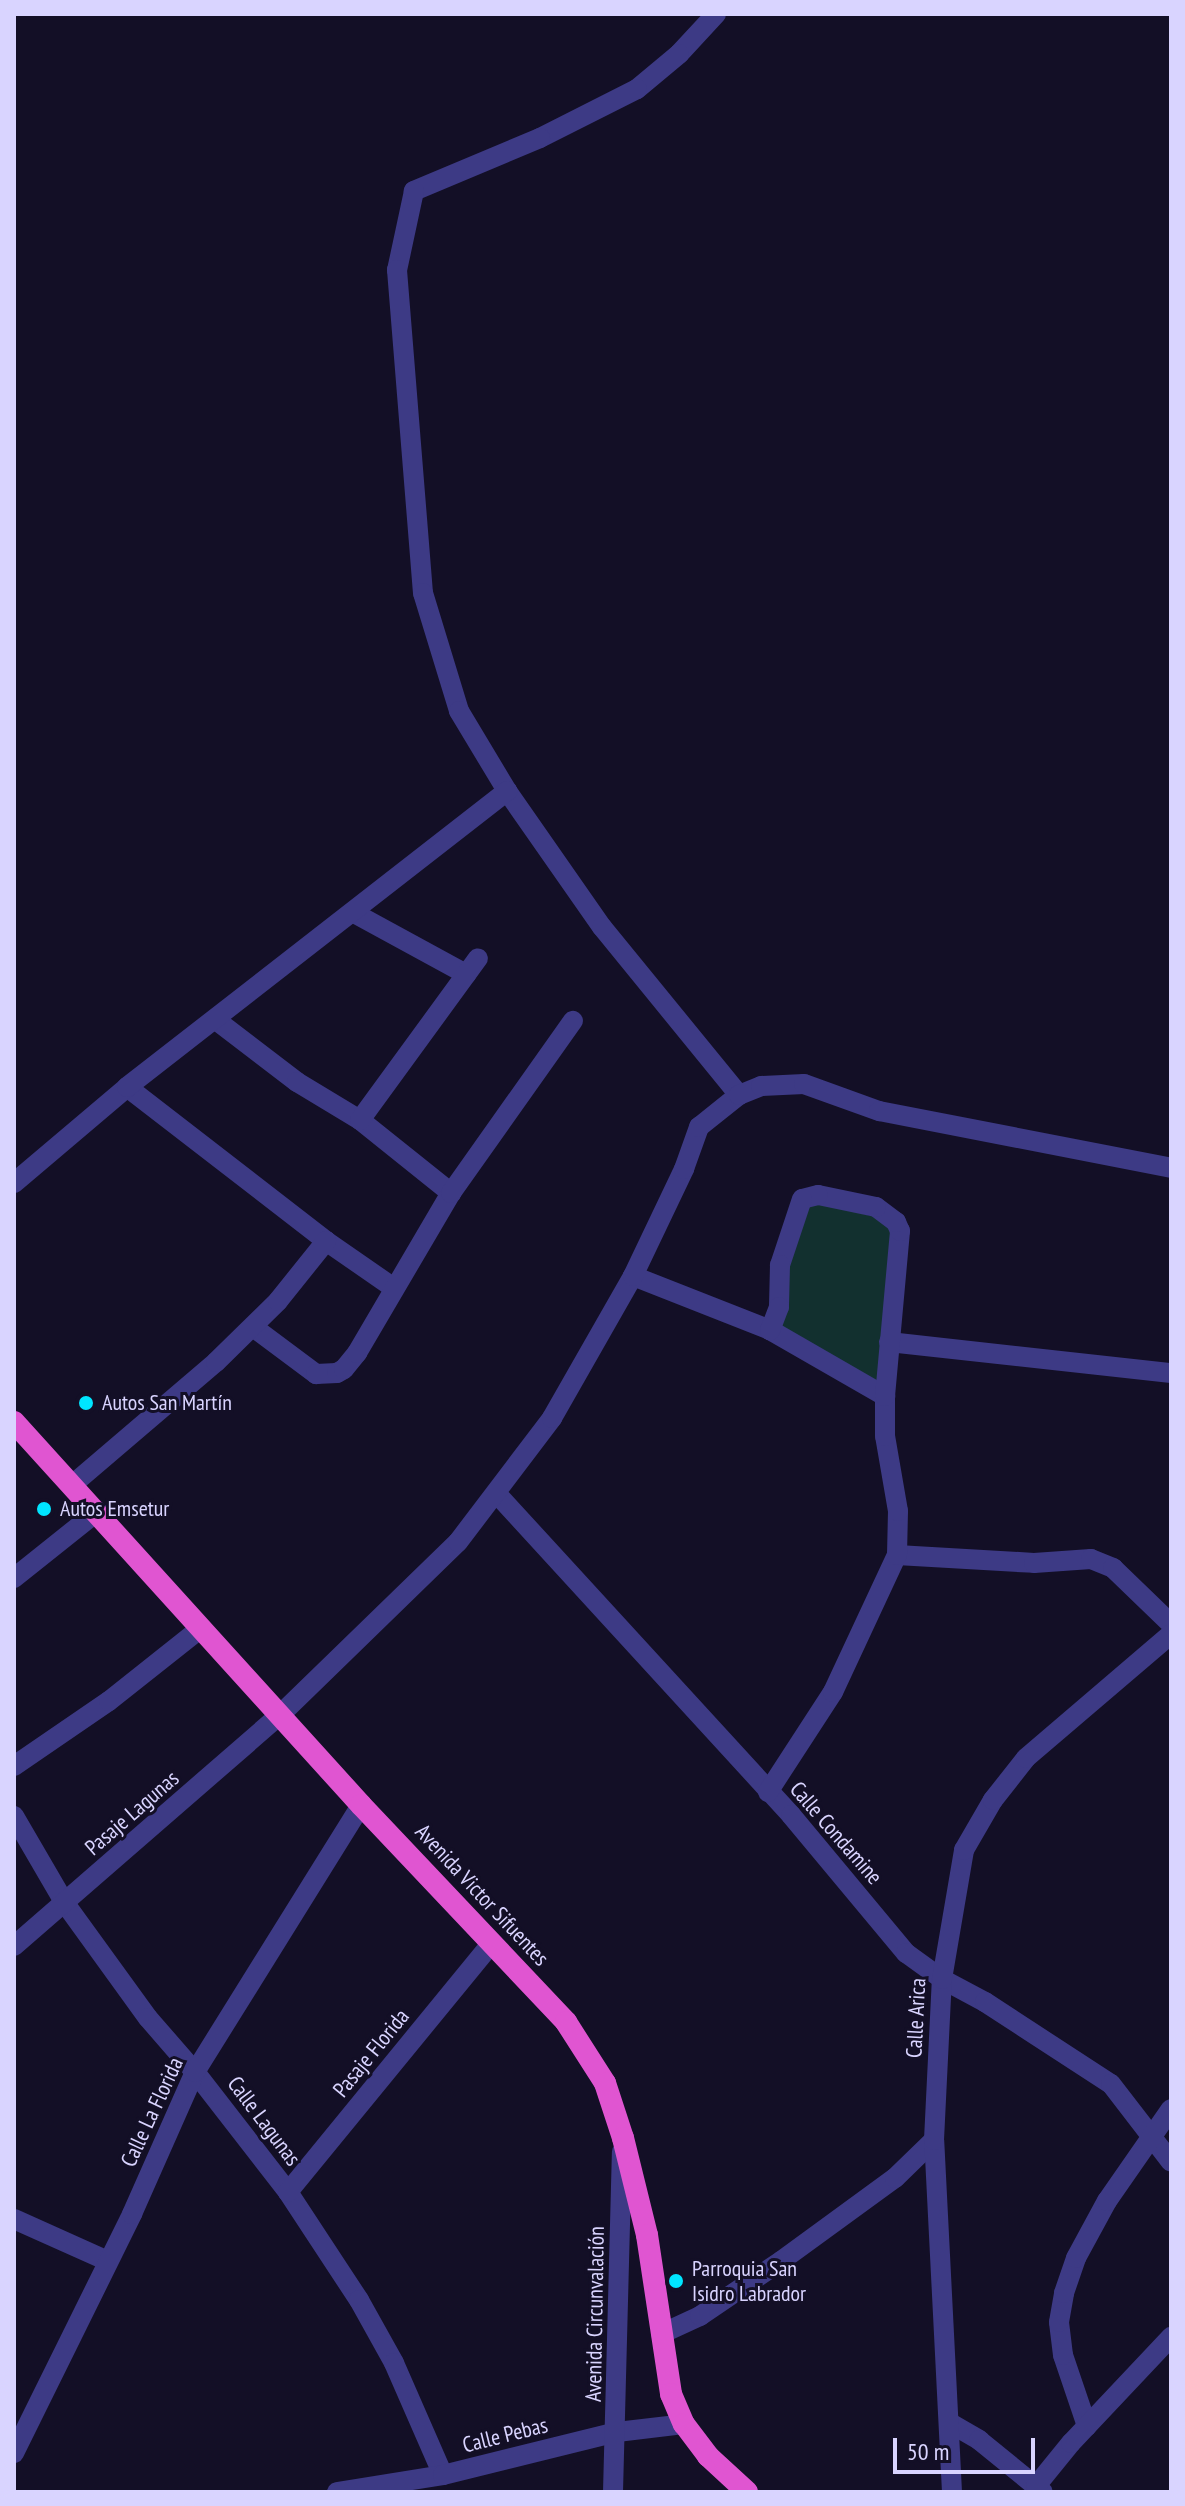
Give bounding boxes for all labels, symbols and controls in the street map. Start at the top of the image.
place label: Autos San Martín [102,1390,232,1416]
marker: Autos San Martín [77,1394,95,1412]
place label: Autos Emsetur [60,1496,169,1522]
marker: Autos Emsetur [35,1500,53,1518]
street label: Pasaje Lagunas [80,1765,184,1861]
street label: Calle Condamine [784,1776,888,1890]
street label: Avenida Victor Sifuentes [410,1819,554,1971]
street label: Calle Arica [901,1977,931,2059]
street label: Pasaje Florida [327,2004,415,2102]
street label: Calle La Florida [115,2053,189,2171]
street label: Calle Lagunas [222,2071,306,2171]
street label: Avenida Circunvalación [580,2226,610,2402]
place label: Parroquia San Isidro Labrador [692,2255,806,2306]
marker: Parroquia San Isidro Labrador [667,2272,685,2290]
street label: Calle Pebas [460,2412,550,2458]
scale bar [897,2422,1039,2472]
text: 50 m [907,2436,949,2467]

